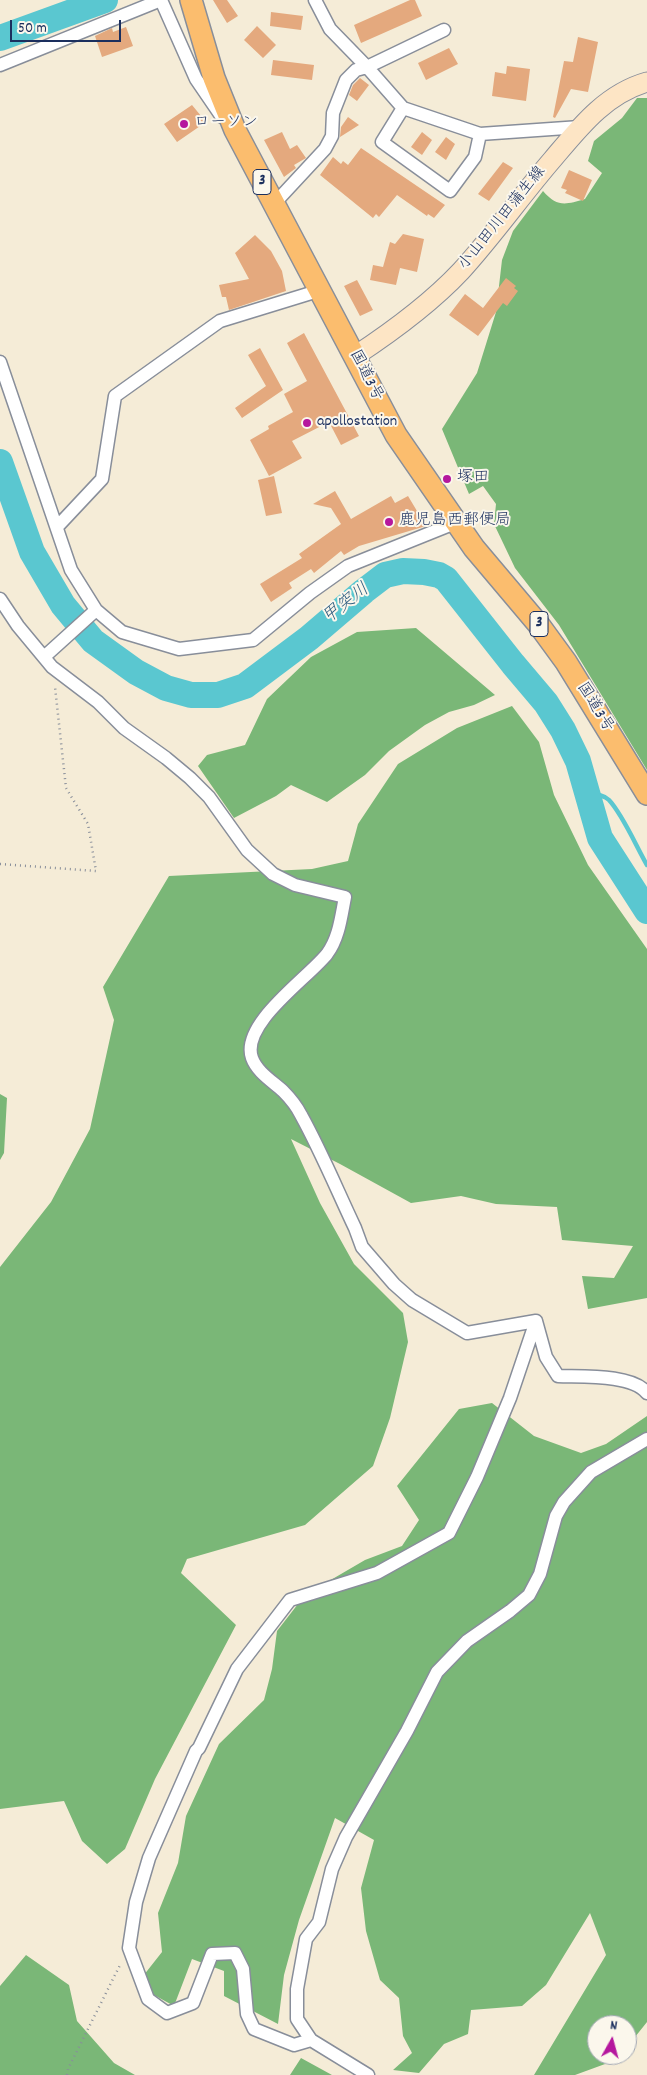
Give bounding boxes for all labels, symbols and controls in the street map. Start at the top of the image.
scale bar [12,10,124,42]
text: 50 m [18,18,47,40]
place label: ローソン [194,114,258,134]
marker: ローソン [178,118,190,130]
street label: 小山田川田蒲生線 [455,163,551,275]
road number: 3 [253,170,271,194]
street label: 国道3号 [344,347,386,405]
place label: apollostation [317,413,397,433]
marker: apollostation [301,417,313,429]
place label: 塚田 [457,469,489,489]
marker: 塚田 [441,473,453,485]
place label: 鹿児島西郵便局 [399,512,511,532]
marker: 鹿児島西郵便局 [383,516,395,528]
water label: 甲突川 [319,580,375,630]
road number: 3 [530,612,548,636]
street label: 国道3号 [571,680,617,736]
north arrow [587,2015,637,2065]
text: N [609,2016,618,2036]

